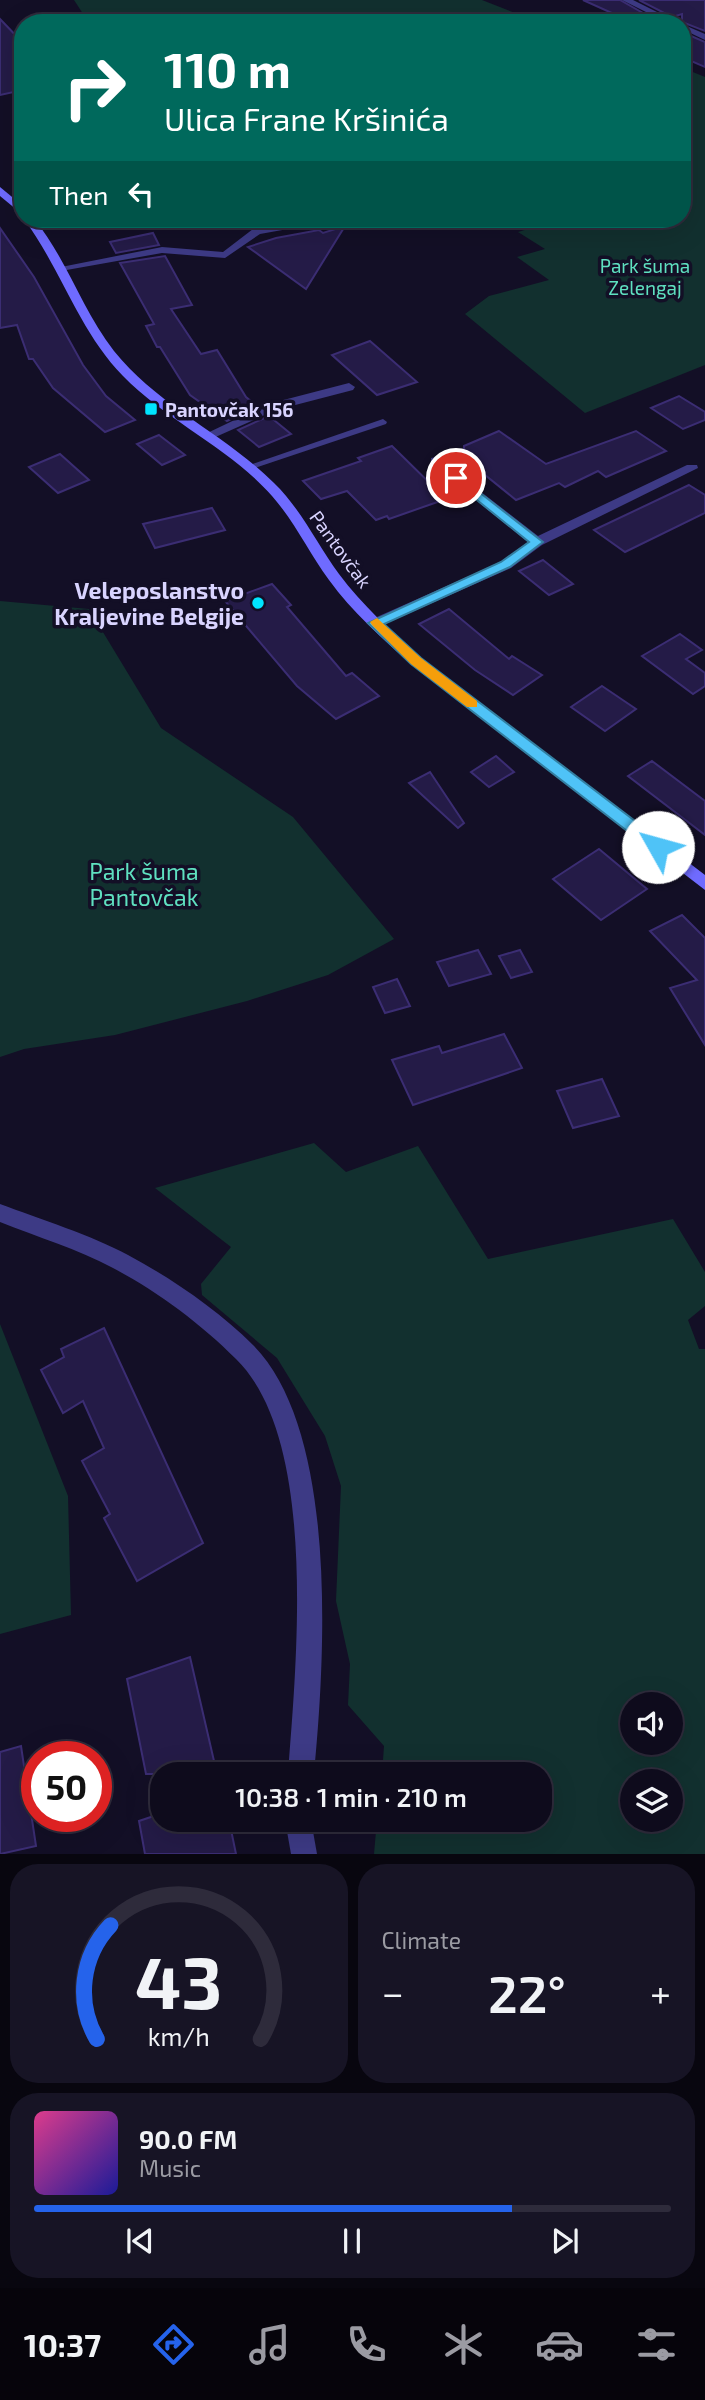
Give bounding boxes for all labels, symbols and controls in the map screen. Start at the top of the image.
text: 110 m [164,39,291,98]
icon: right [49,42,140,133]
text: Ulica Frane Kršinića [164,99,449,137]
icon: left [122,175,160,213]
text: Then [49,179,108,210]
park label: Park šuma Zelengaj [600,254,690,299]
place label: Pantovčak 156 [165,398,293,421]
marker: Pantovčak 156 [143,401,159,417]
pin [426,448,486,508]
icon: arrive [437,459,475,497]
street label: Pantovčak [305,506,377,592]
place label: Veleposlanstvo Kraljevine Belgije [54,576,244,630]
marker: Veleposlanstvo Kraljevine Belgije [250,595,266,611]
position arrow [621,810,695,884]
park label: Park šuma Pantovčak [89,857,199,911]
map controls [620,1692,683,1832]
button: sound [620,1692,683,1755]
speed limit sign: 50 [21,1741,112,1832]
button: layers [620,1769,683,1832]
text: 10:38 · 1 min · 210 m [235,1781,467,1812]
text: Climate [382,1926,461,1954]
text: 43 [135,1937,223,2025]
text: 22° [488,1961,566,2023]
text: − [382,1969,404,2015]
text: + [650,1969,671,2015]
text: km/h [148,2021,210,2051]
text: 90.0 FM [139,2123,237,2154]
text: Music [139,2154,201,2182]
icon: previous [121,2222,159,2260]
icon: pause [333,2222,371,2260]
icon: next [546,2222,584,2260]
icon: directions [149,2320,198,2369]
icon: music [245,2320,294,2369]
icon: phone [342,2320,391,2369]
icon: climate [439,2320,488,2369]
icon: car [535,2320,584,2369]
icon: filters [632,2320,681,2369]
text: 10:37 [24,2325,101,2363]

